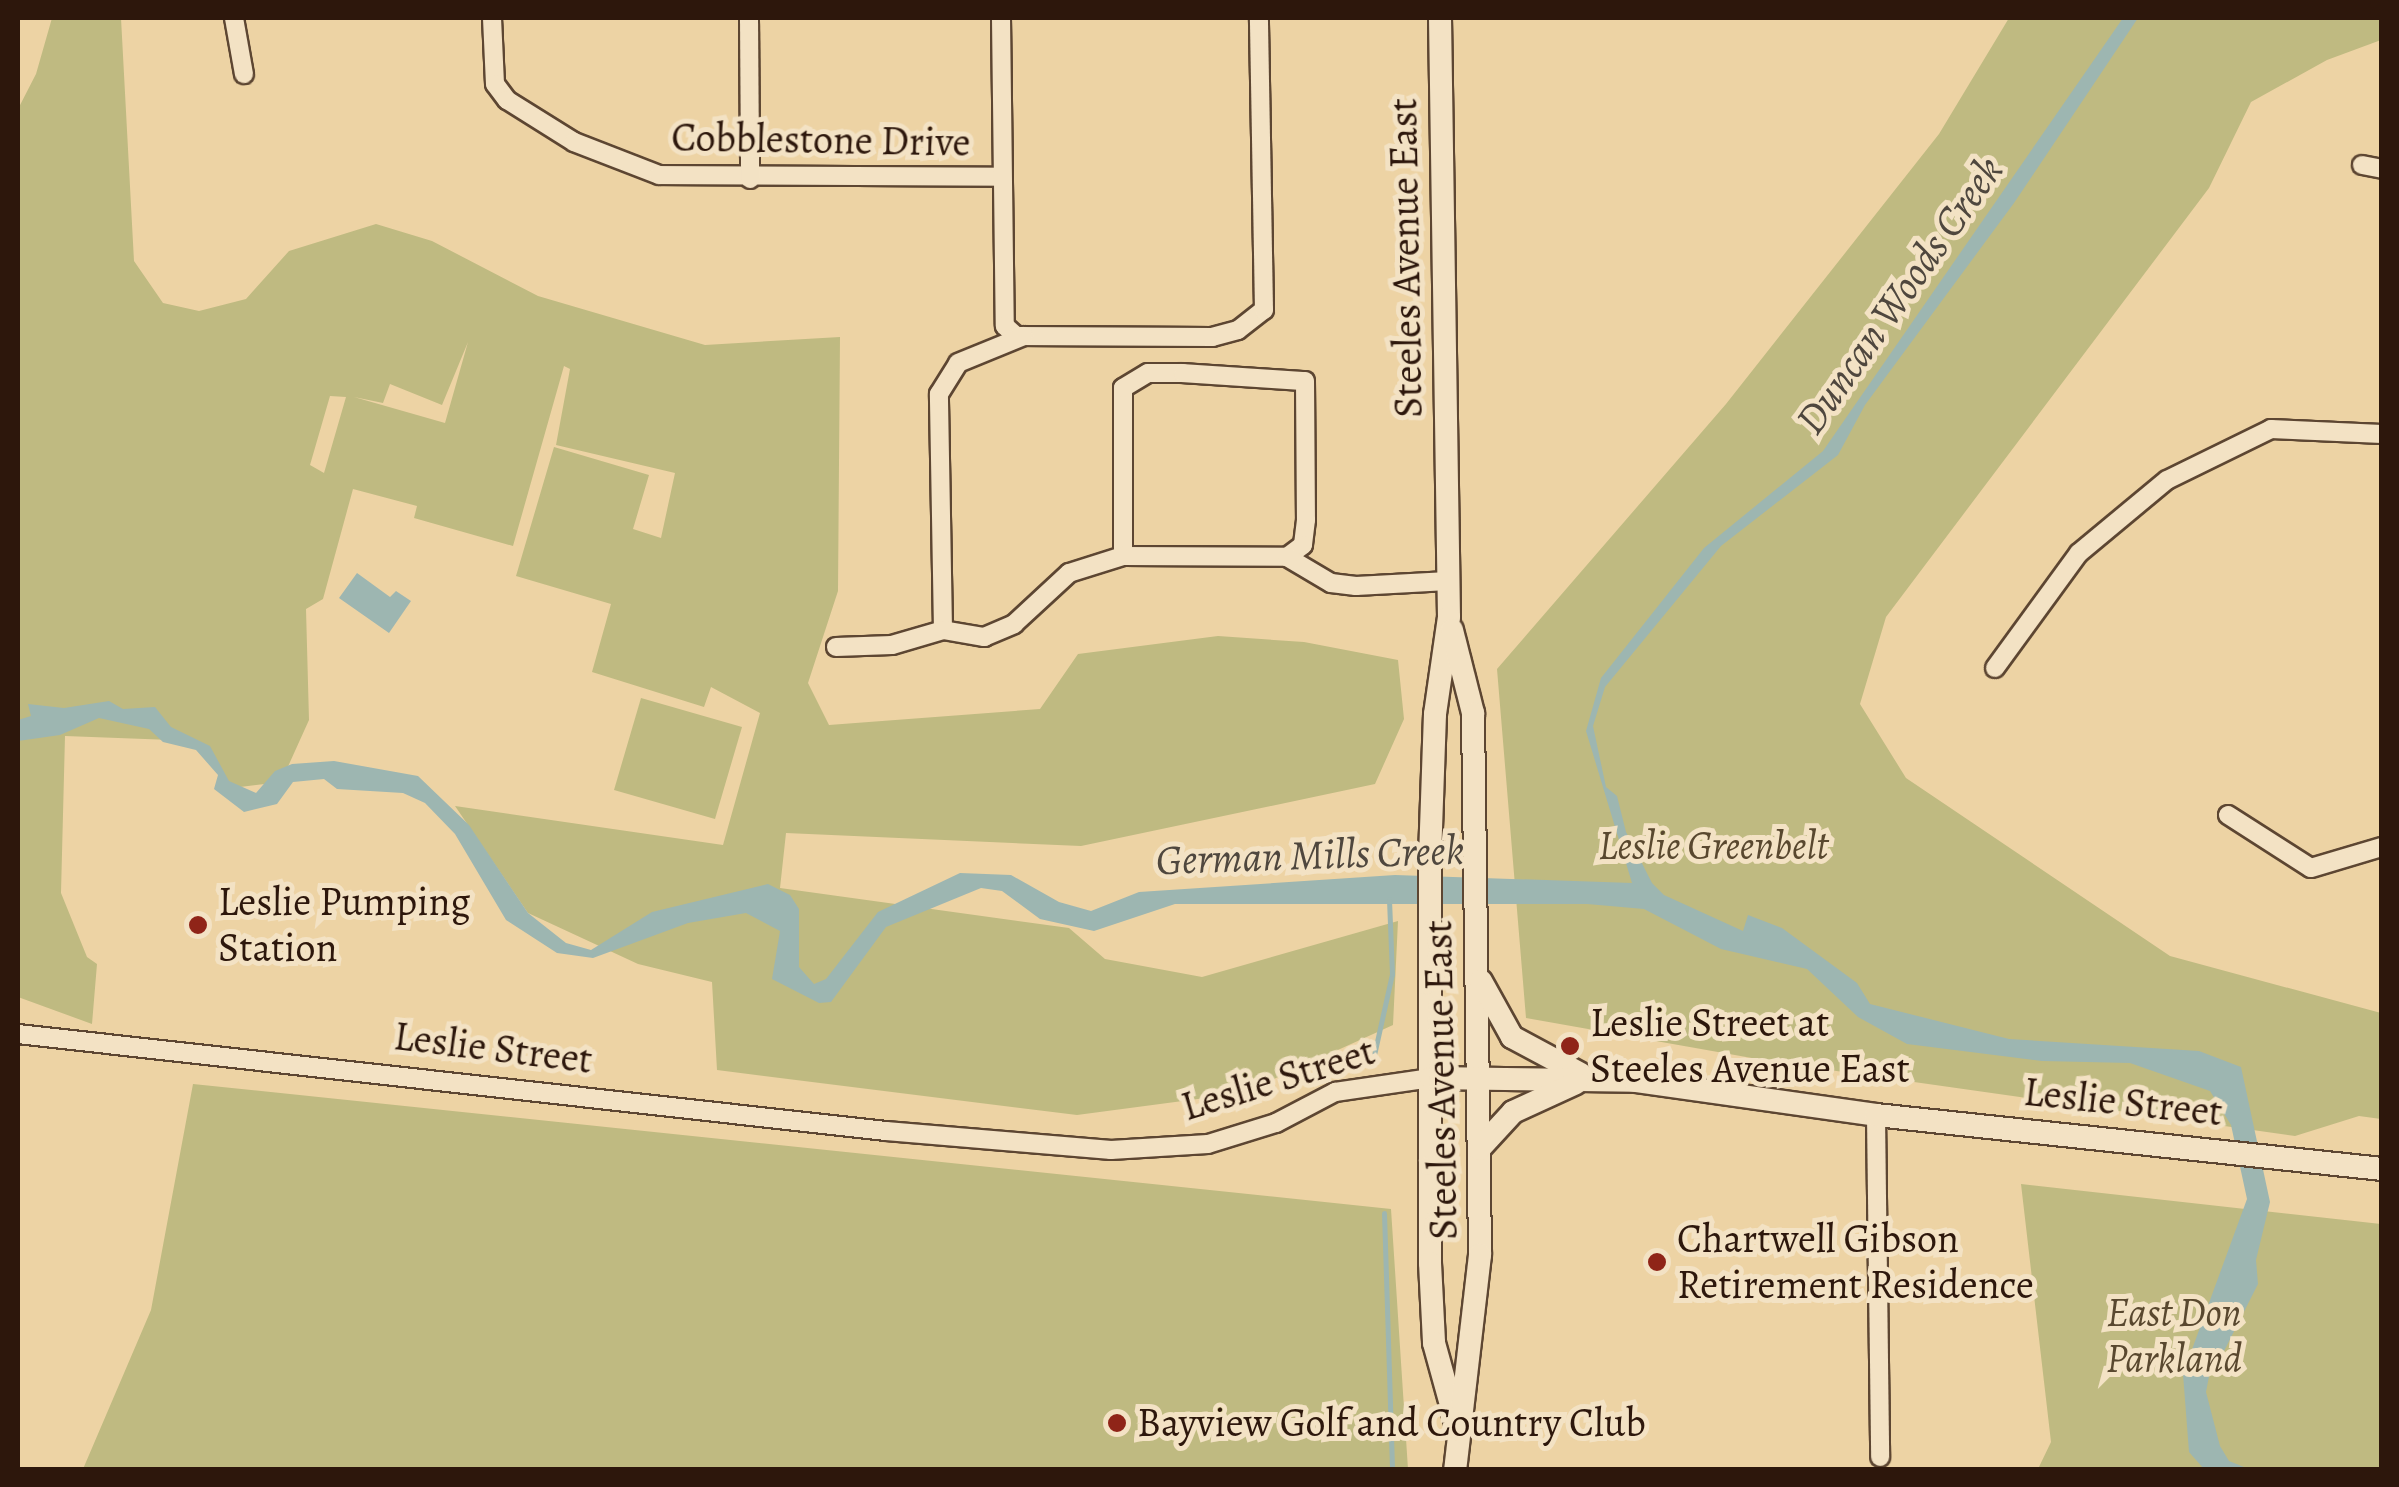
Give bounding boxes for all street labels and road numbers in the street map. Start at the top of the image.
street label: Steeles Avenue East [1379,98,1433,418]
street label: Cobblestone Drive [671,113,971,167]
street label: Steeles Avenue East [1414,920,1468,1240]
street label: Leslie Street [391,1012,595,1084]
street label: Leslie Street [1176,1027,1380,1131]
street label: Leslie Street [2021,1068,2225,1136]

